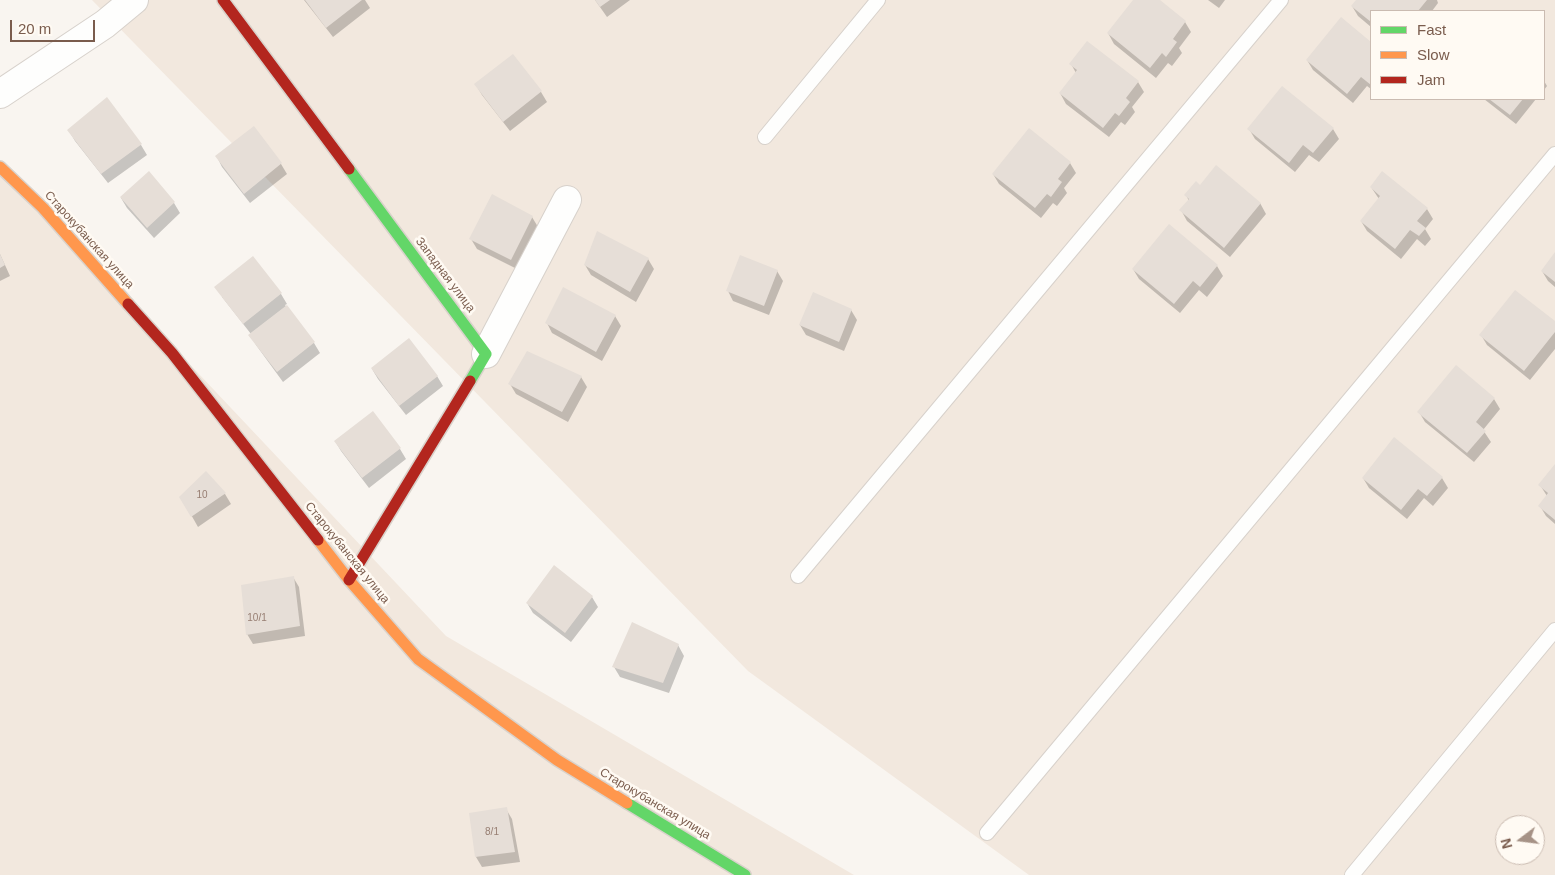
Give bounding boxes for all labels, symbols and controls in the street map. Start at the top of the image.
scale bar [12,10,98,42]
legend [1370,10,1545,100]
text: 20 m [18,20,51,37]
text: Fast [1417,21,1446,38]
text: Slow [1417,46,1450,63]
text: Jam [1417,71,1445,88]
street label: Старокубанская улица [41,188,137,292]
street label: Западная улица [412,235,478,315]
house number: 10 [196,489,208,501]
street label: Старокубанская улица [302,499,392,607]
house number: 10/1 [247,612,267,624]
street label: Старокубанская улица [597,765,713,843]
north arrow [1495,815,1545,865]
house number: 8/1 [485,826,499,838]
text: N [1497,837,1516,851]

